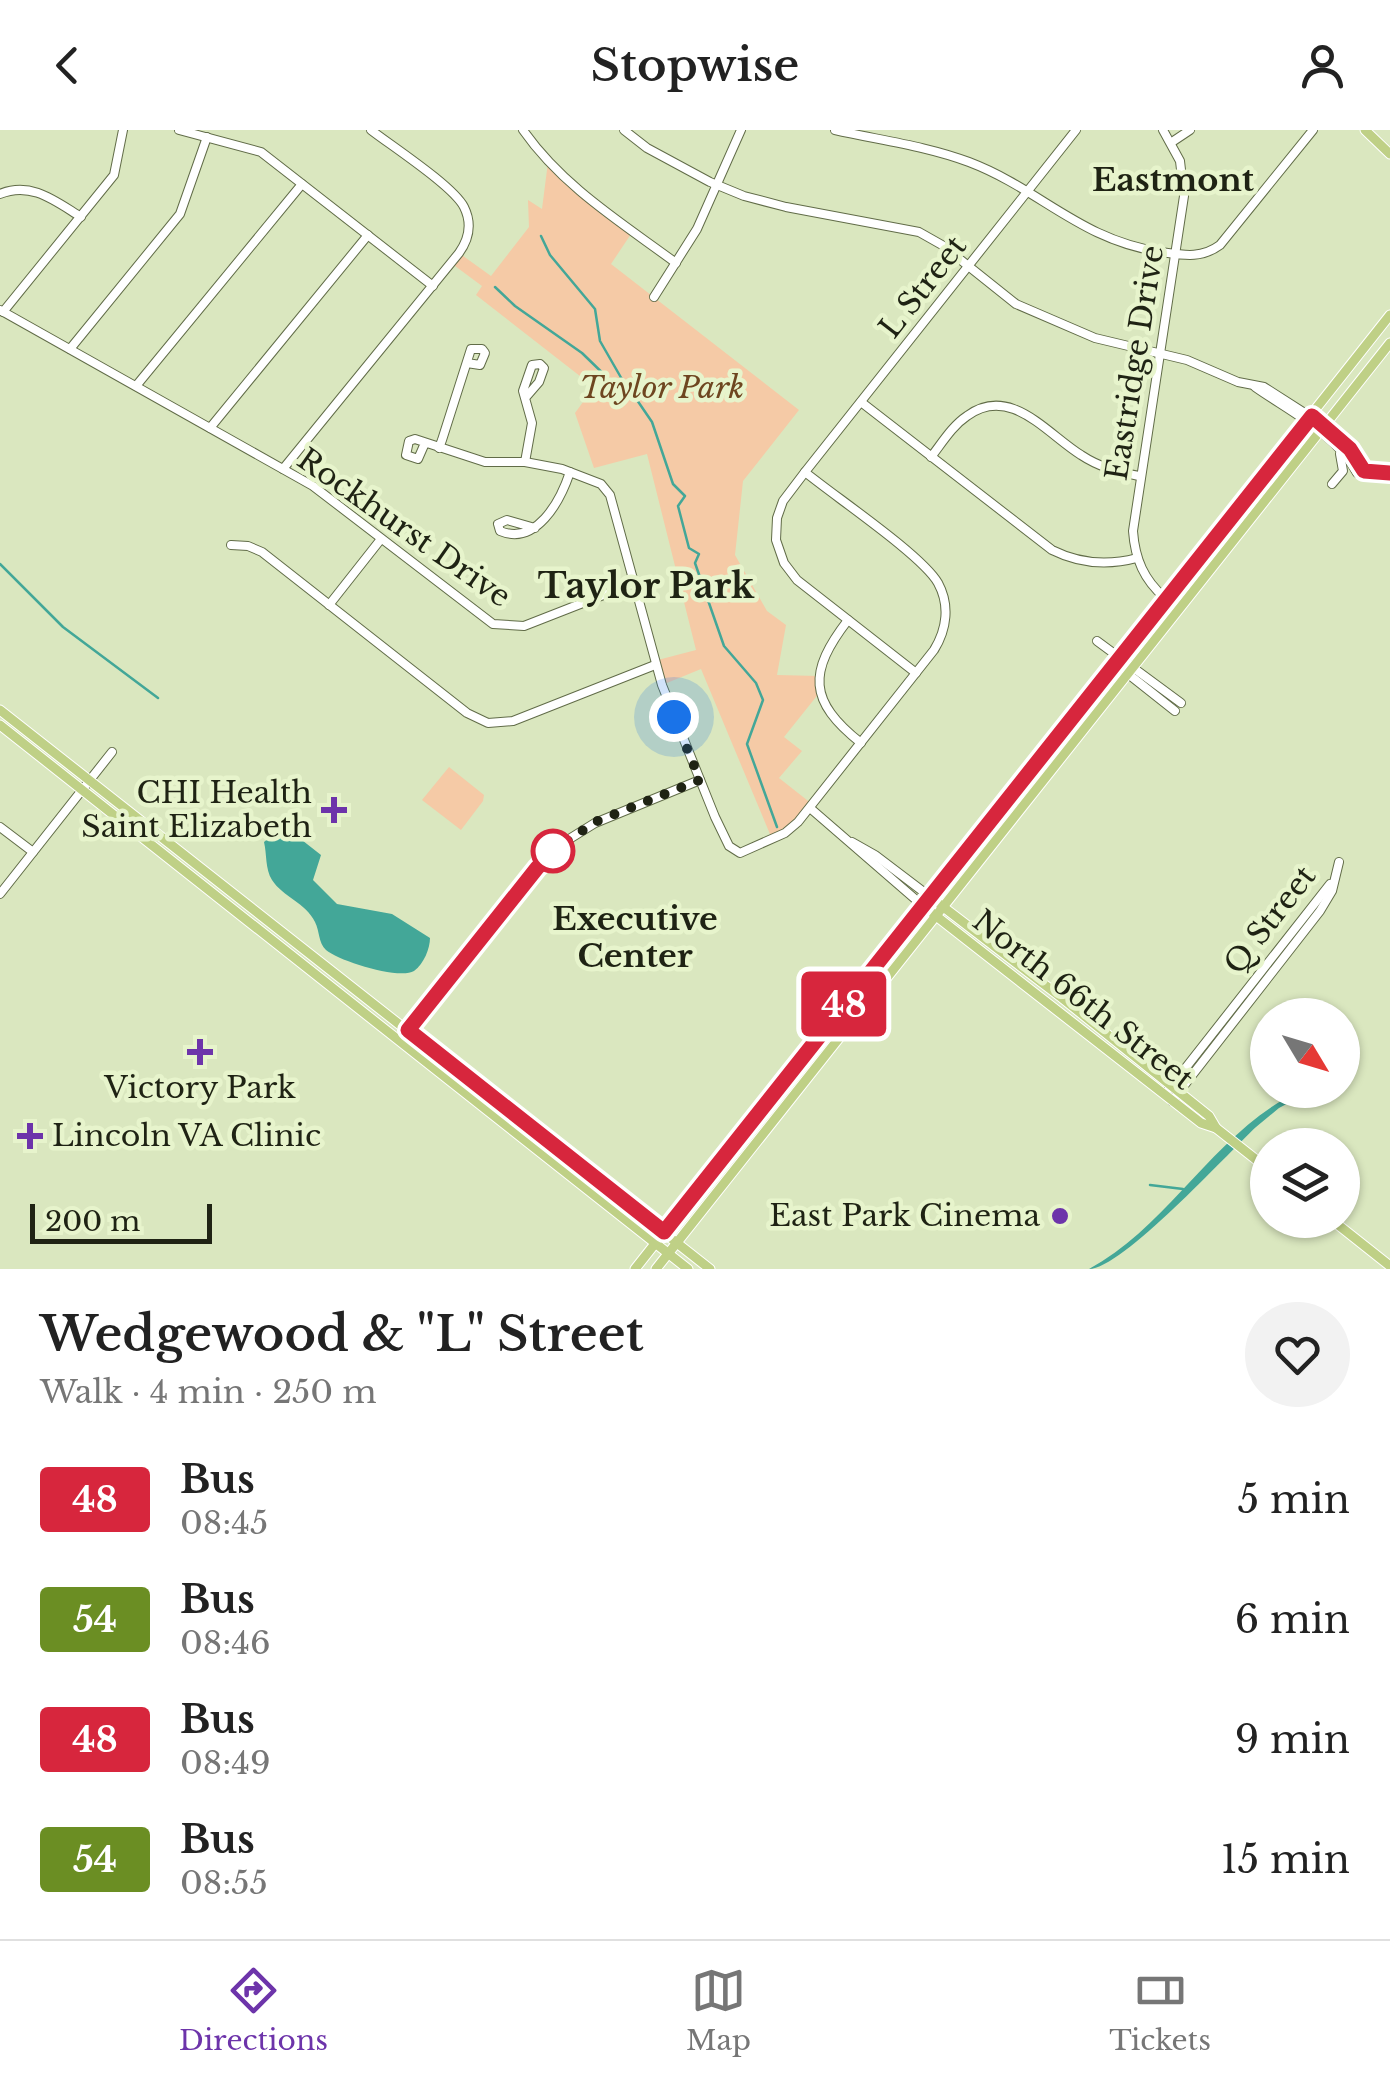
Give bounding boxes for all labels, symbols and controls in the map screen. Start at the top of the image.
text: Stopwise [591,37,799,93]
icon: back [40,38,95,93]
icon: person [1295,38,1350,93]
district label: Eastmont [1092,160,1255,200]
street label: L Street [871,228,974,345]
street label: Eastridge Drive [1098,243,1171,483]
park label: Taylor Park [580,369,744,406]
street label: Rockhurst Drive [291,440,518,615]
district label: Taylor Park [538,564,755,607]
your location [649,692,699,742]
place label: CHI Health Saint Elizabeth [81,774,312,845]
marker: CHI Health Saint Elizabeth [321,797,347,823]
unlabelled marker [532,830,574,872]
street label: Q Street [1216,858,1324,981]
district label: Executive Center [552,899,718,976]
street label: North 66th Street [966,902,1202,1098]
line badge: 48 [799,972,889,1036]
text: 48 [821,983,867,1026]
north arrow [1250,998,1360,1108]
map controls [1250,998,1360,1238]
marker: Victory Park [187,1039,213,1065]
place label: Victory Park [103,1069,296,1106]
place label: Lincoln VA Clinic [52,1117,321,1154]
marker: Lincoln VA Clinic [17,1123,43,1149]
button: layers [1250,1128,1360,1238]
place label: East Park Cinema [769,1197,1040,1234]
scale bar [30,1199,212,1244]
text: 200 m [45,1204,140,1239]
marker: East Park Cinema [1049,1205,1071,1227]
button: heart [1245,1302,1350,1407]
text: Wedgewood & "L" Street [40,1304,644,1364]
text: Walk · 4 min · 250 m [40,1372,377,1412]
text: Bus [180,1456,255,1503]
text: 5 min [1238,1476,1350,1523]
text: 48 [72,1478,118,1521]
text: 08:45 [180,1503,268,1543]
text: Bus [180,1576,255,1623]
text: 6 min [1235,1596,1350,1643]
text: 54 [73,1598,117,1641]
text: 08:46 [180,1623,271,1663]
text: Bus [180,1696,255,1743]
text: 9 min [1235,1716,1350,1763]
text: 48 [72,1718,118,1761]
text: 08:49 [180,1743,271,1783]
text: Bus [180,1816,255,1863]
text: 15 min [1221,1836,1350,1883]
text: 54 [73,1838,117,1881]
text: 08:55 [180,1863,268,1903]
tab: Directions [179,1963,328,2058]
tab: Map [686,1963,751,2058]
tab: Tickets [1109,1963,1211,2058]

